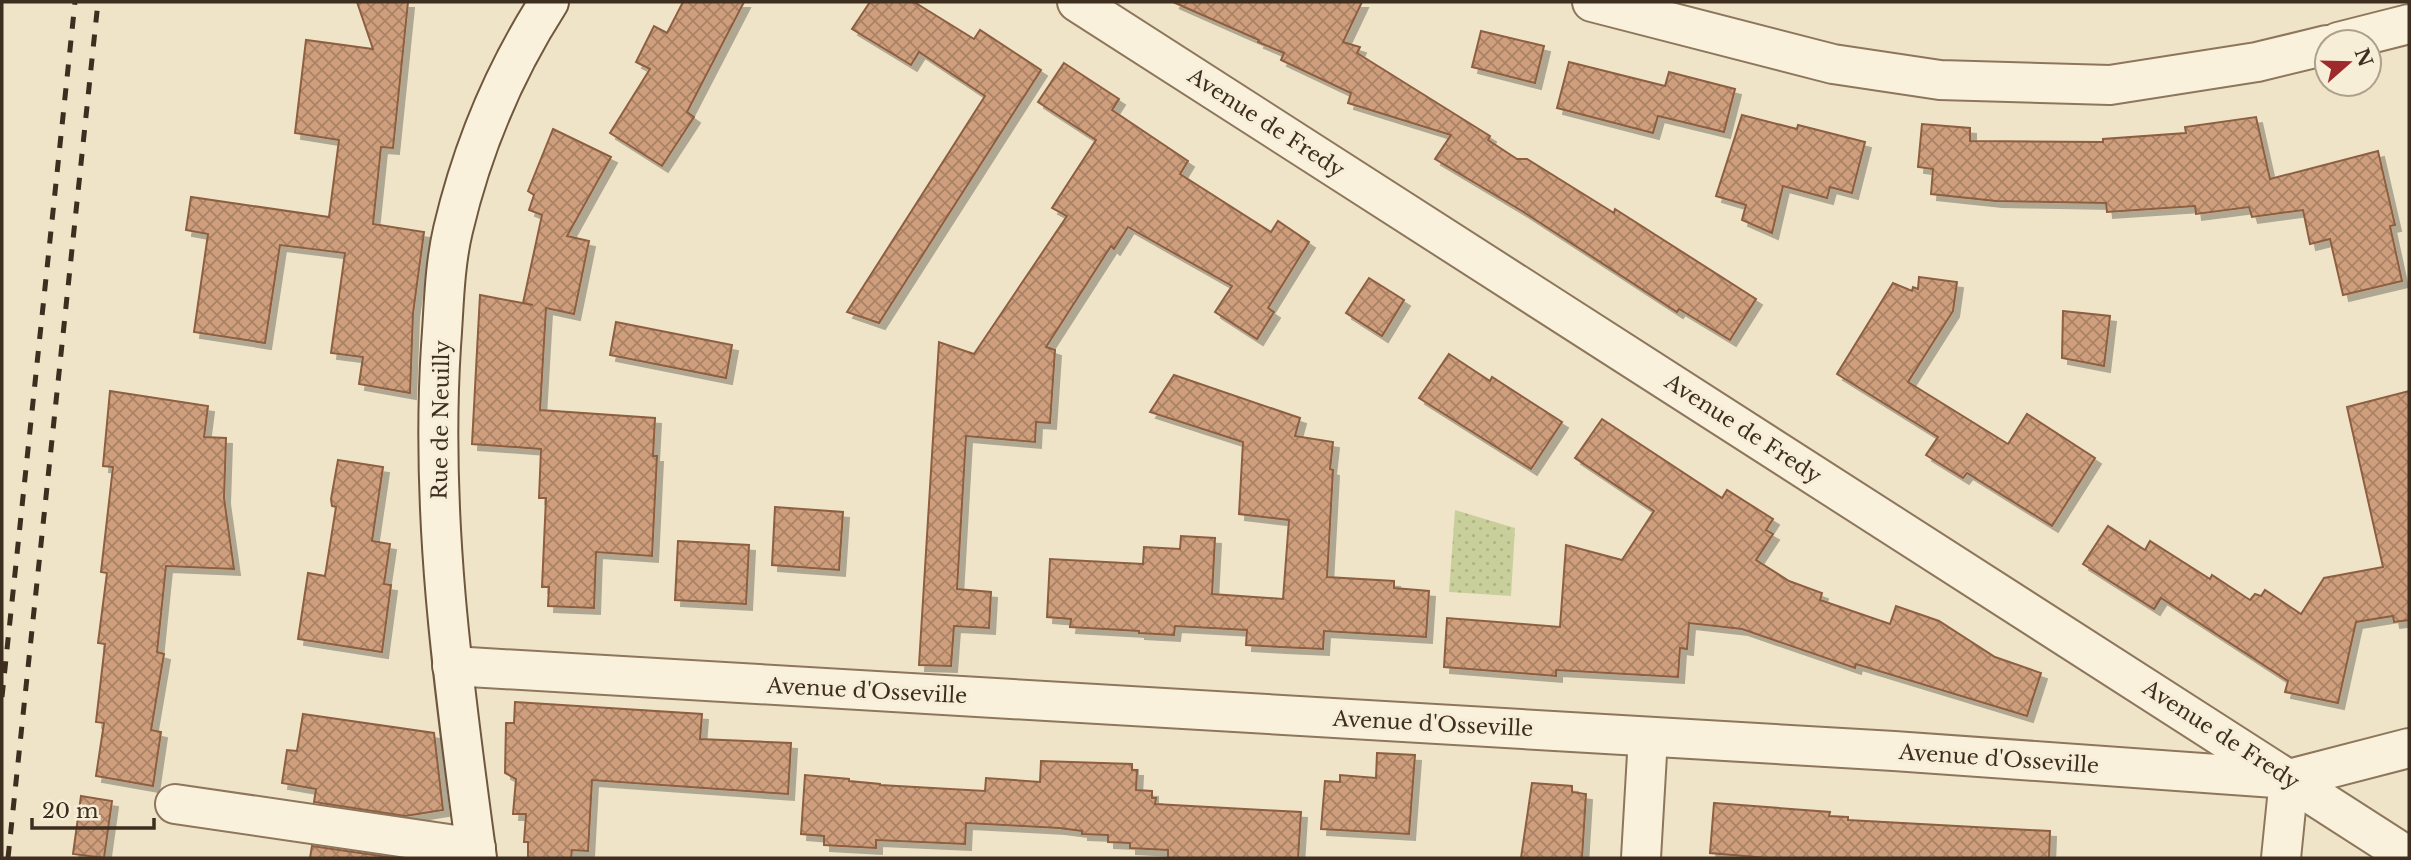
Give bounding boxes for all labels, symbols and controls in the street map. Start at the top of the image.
north arrow [2313,28,2383,98]
text: N [2350,45,2377,70]
street label: Avenue de Fredy [1182,62,1350,184]
street label: Rue de Neuilly [427,339,455,500]
street label: Avenue de Fredy [1659,368,1827,490]
street label: Avenue d'Osseville [765,673,968,709]
street label: Avenue de Fredy [2137,674,2305,796]
street label: Avenue d'Osseville [1331,706,1534,742]
street label: Avenue d'Osseville [1897,739,2100,779]
scale bar [32,786,154,830]
text: 20 m [42,798,99,824]

